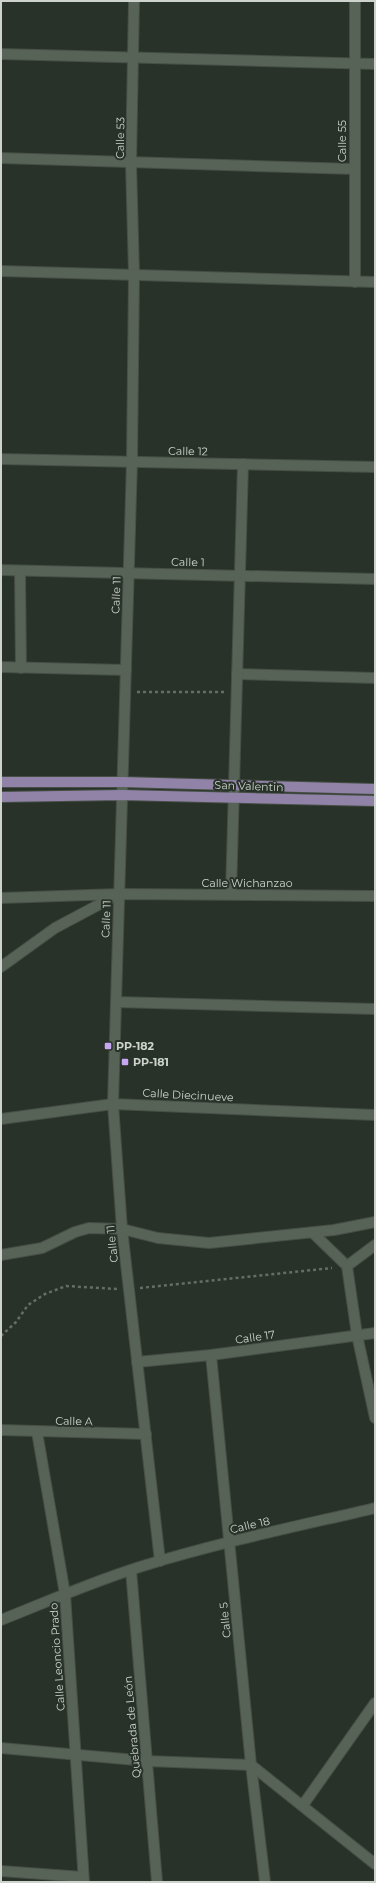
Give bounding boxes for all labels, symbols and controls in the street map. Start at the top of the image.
street label: Calle 53 [113,117,127,159]
street label: Calle 55 [335,120,349,162]
street label: Calle 12 [168,444,208,458]
street label: Calle 1 [171,555,205,569]
street label: Calle 11 [108,576,124,614]
street label: San Valentin [214,778,284,794]
street label: Calle Wichanzao [201,876,293,890]
street label: Calle 11 [98,900,114,938]
place label: PP-182 [116,1039,155,1053]
marker: PP-182 [103,1041,113,1051]
place label: PP-181 [133,1055,169,1069]
marker: PP-181 [120,1057,130,1067]
street label: Calle Diecinueve [142,1086,234,1104]
street label: Calle 11 [103,1225,121,1263]
street label: Calle 17 [234,1327,276,1347]
street label: Calle A [55,1414,93,1428]
street label: Calle 18 [229,1514,271,1536]
street label: Calle 5 [216,1601,234,1639]
street label: Calle Leoncio Prado [46,1602,68,1712]
street label: Quebrada de León [121,1675,143,1779]

